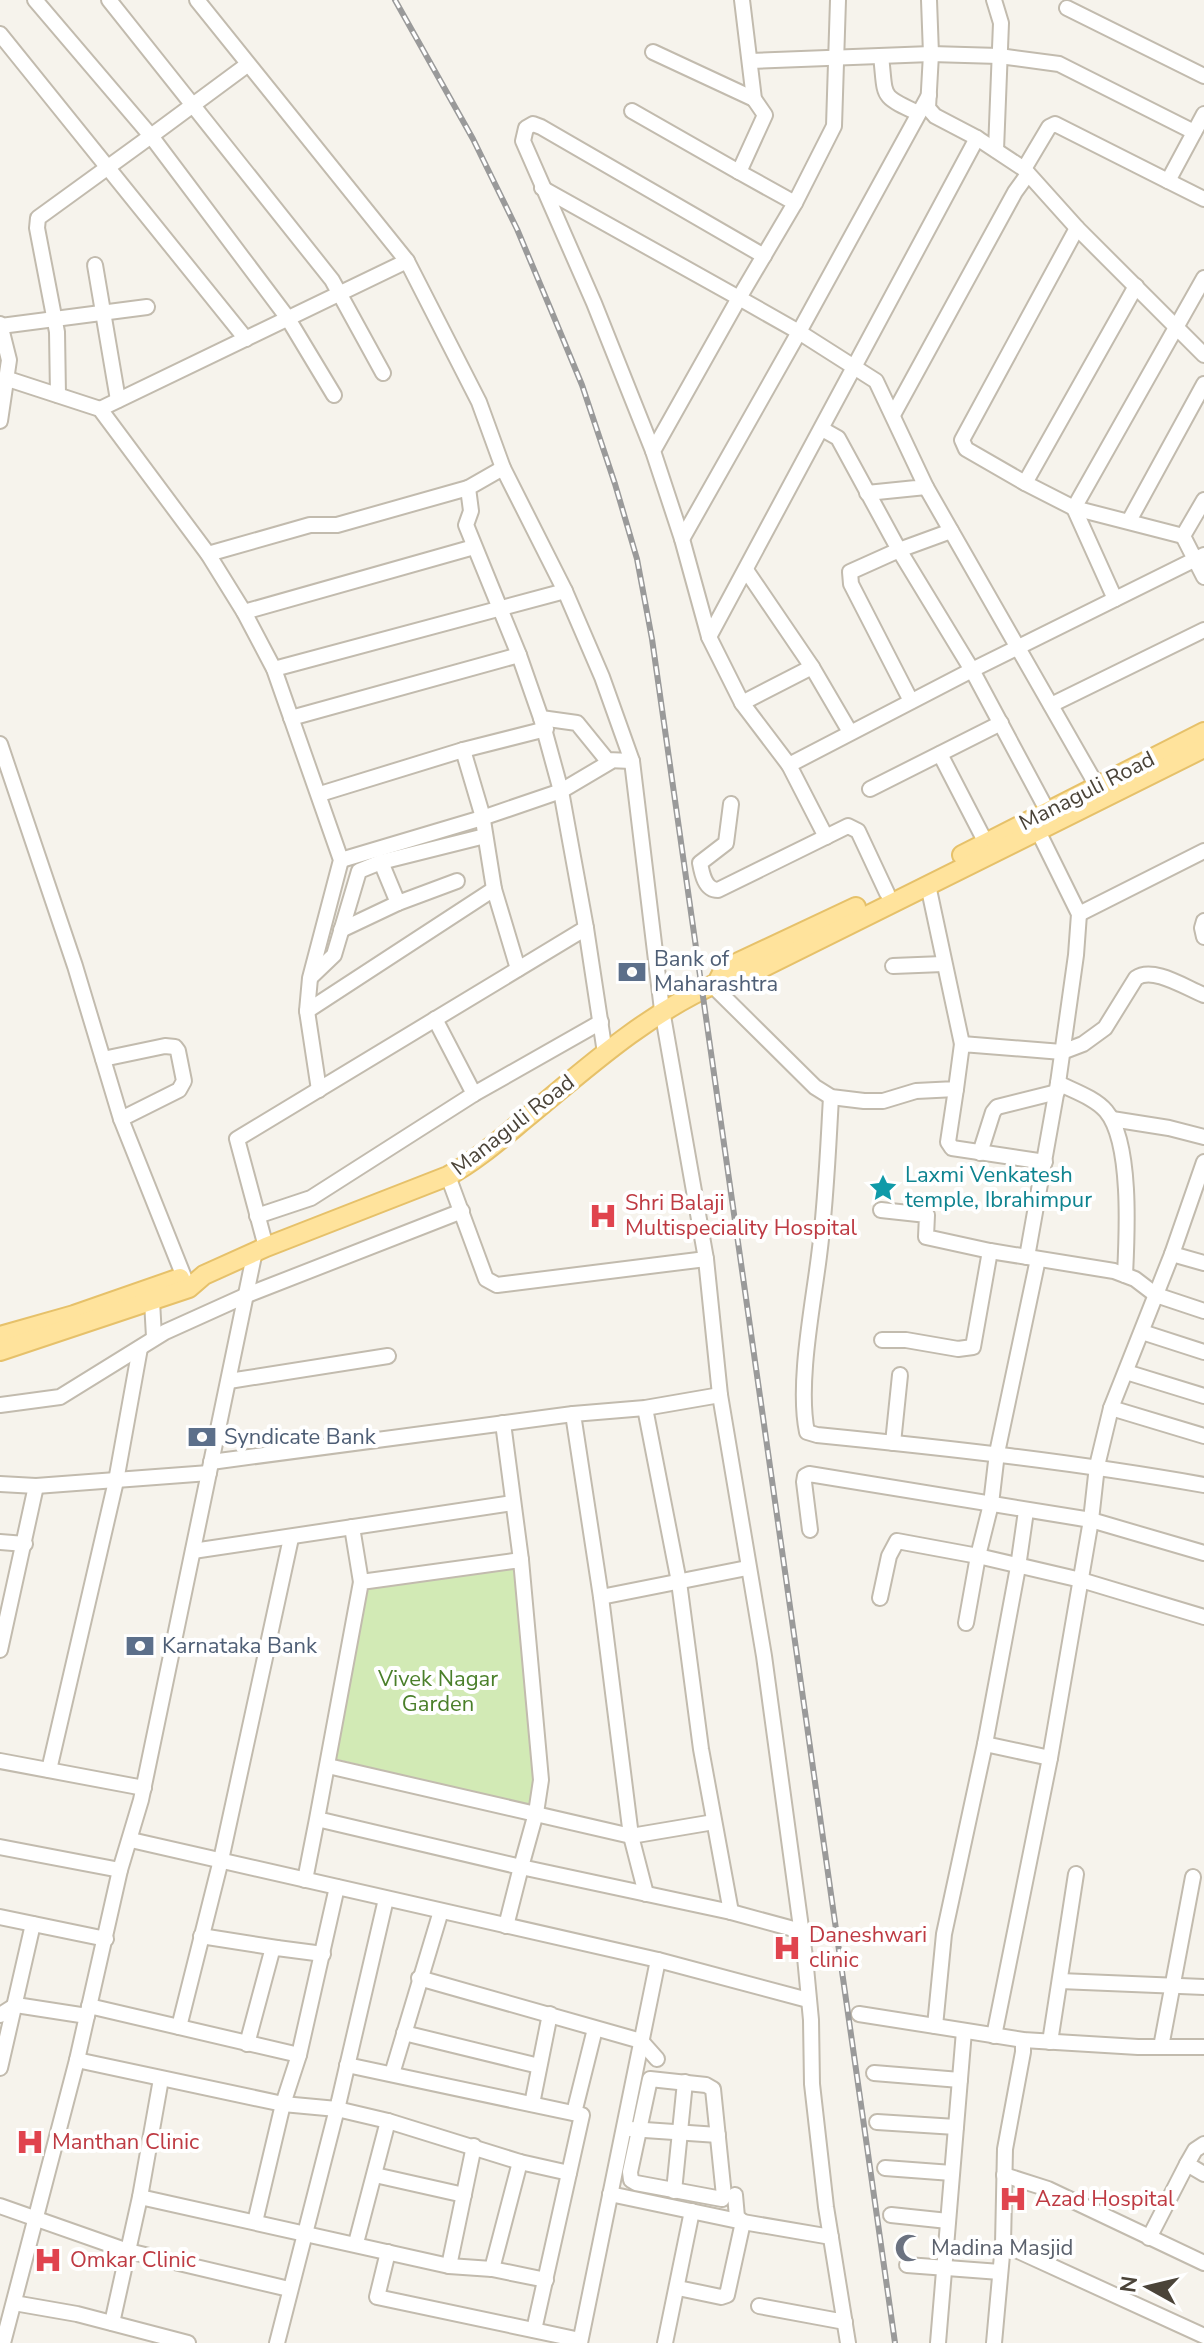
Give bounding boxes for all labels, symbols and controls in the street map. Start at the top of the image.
street label: Managuli Road [1014,744,1160,838]
place label: Bank of Maharashtra [654,944,778,999]
bank icon: Bank of Maharashtra [617,957,647,987]
street label: Managuli Road [445,1068,581,1182]
place label: Laxmi Venkatesh temple, Ibrahimpur [905,1160,1092,1215]
place icon: Laxmi Venkatesh temple, Ibrahimpur [868,1173,898,1203]
place label: Shri Balaji Multispeciality Hospital [625,1188,858,1243]
hospital icon: Shri Balaji Multispeciality Hospital [588,1201,618,1231]
bank icon: Syndicate Bank [187,1422,217,1452]
place label: Syndicate Bank [224,1422,377,1452]
bank icon: Karnataka Bank [125,1631,155,1661]
place label: Karnataka Bank [162,1631,318,1661]
park label: Vivek Nagar Garden [377,1664,498,1719]
place label: Daneshwari clinic [809,1920,927,1975]
hospital icon: Daneshwari clinic [772,1933,802,1963]
hospital icon: Manthan Clinic [15,2127,45,2157]
place label: Manthan Clinic [52,2127,199,2157]
hospital icon: Azad Hospital [998,2184,1028,2214]
place label: Azad Hospital [1035,2184,1175,2214]
mosque icon: Madina Masjid [894,2233,924,2263]
place label: Madina Masjid [931,2233,1073,2263]
hospital icon: Omkar Clinic [33,2245,63,2275]
place label: Omkar Clinic [70,2245,196,2275]
north arrow [1108,2247,1188,2327]
text: N [1113,2274,1145,2295]

